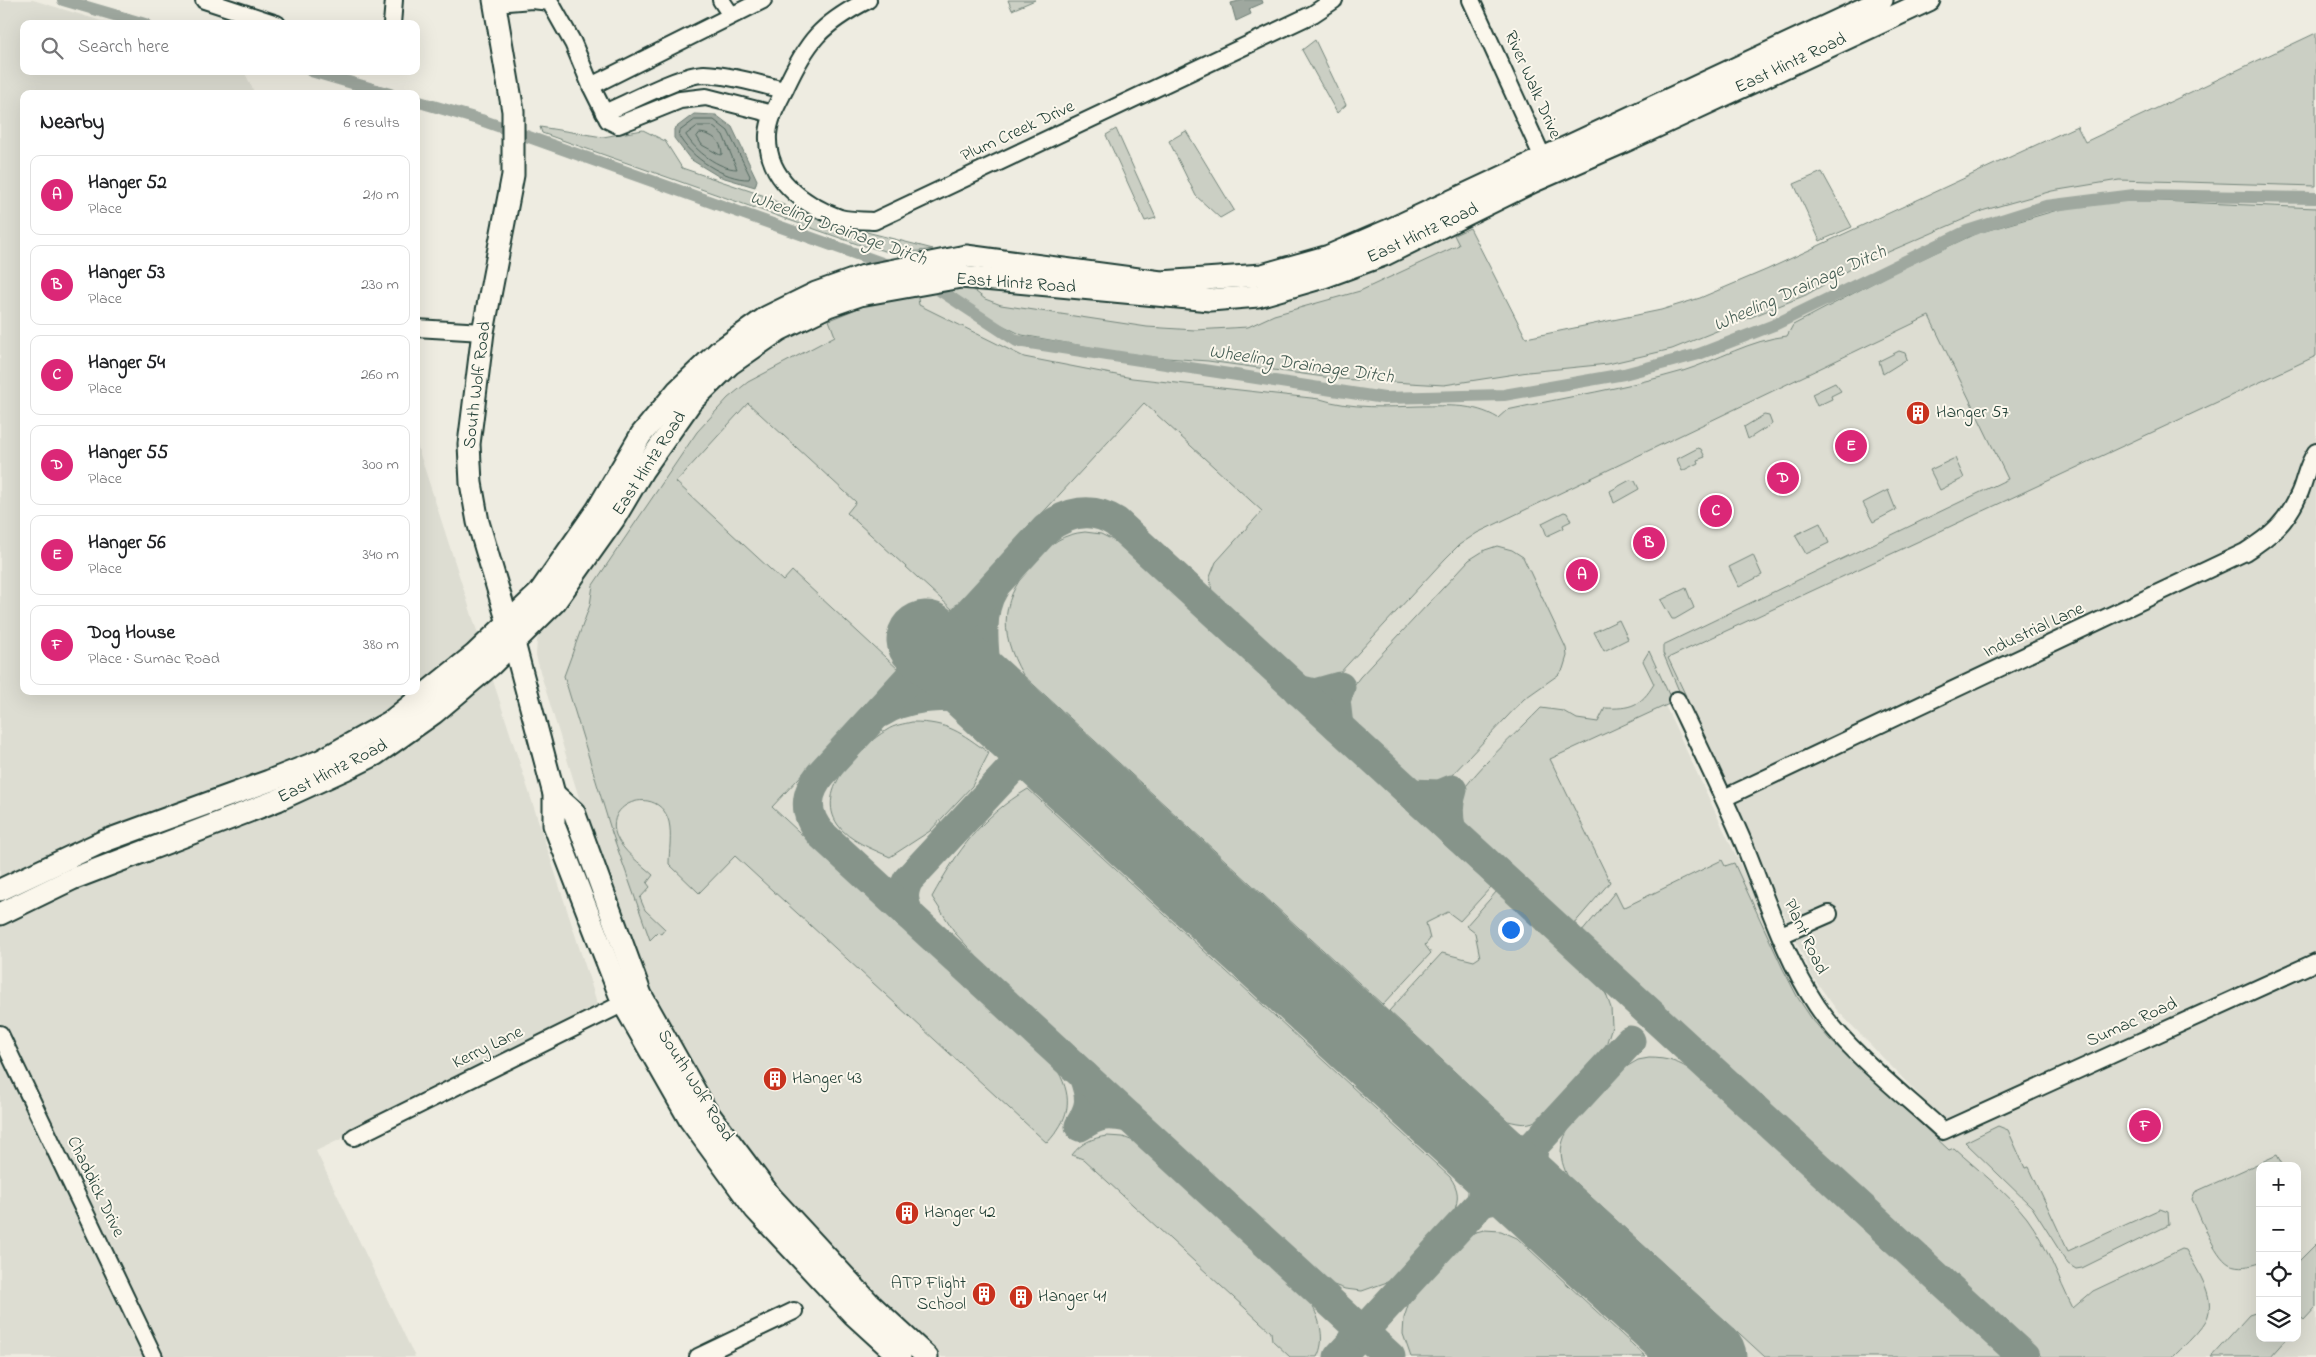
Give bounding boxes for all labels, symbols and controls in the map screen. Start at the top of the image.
search box [20,20,420,75]
street label: River Walk Drive [1497,27,1568,144]
street label: East Hintz Road [1731,27,1851,101]
icon: search [38,34,66,62]
text: Search here [78,34,169,61]
street label: Plum Creek Drive [957,94,1080,170]
text: Nearby [40,108,104,138]
text: 6 results [343,111,400,135]
text: Hanger 52 [88,170,167,197]
text: A [52,183,62,207]
text: 210 m [363,183,399,207]
water label: Wheeling Drainage Ditch [746,184,931,275]
text: Place [88,197,122,221]
street label: East Hintz Road [1363,197,1483,271]
water label: Wheeling Drainage Ditch [1709,238,1892,340]
text: Hanger 53 [88,260,165,287]
street label: East Hintz Road [955,267,1077,301]
text: B [52,273,62,297]
text: 230 m [361,273,399,297]
text: Place [88,287,122,311]
street label: South Wolf Road [457,320,499,450]
water label: Wheeling Drainage Ditch [1207,339,1396,392]
text: Hanger 54 [88,350,165,377]
text: C [53,363,61,387]
text: 260 m [361,363,399,387]
text: Place [88,377,122,401]
building icon: Hanger 57 [1905,400,1931,426]
place label: Hanger 57 [1936,400,2010,427]
street label: East Hintz Road [606,407,694,521]
pin: E [1835,427,1867,465]
text: Hanger 55 [88,440,168,467]
text: D [51,453,63,477]
text: 300 m [362,453,399,477]
pin: D [1767,459,1799,497]
text: Place [88,467,122,491]
pin: C [1700,492,1732,530]
pin: B [1633,524,1665,562]
text: Hanger 56 [88,530,166,557]
text: E [52,543,62,567]
text: 340 m [362,543,399,567]
pin: A [1566,556,1598,594]
text: Place [88,557,122,581]
street label: Industrial Lane [1980,596,2089,666]
text: Dog House [88,620,175,647]
text: F [52,633,62,657]
text: 380 m [363,633,399,657]
text: Place · Sumac Road [88,647,220,671]
street label: East Hintz Road [274,733,392,811]
street label: Plant Road [1776,895,1834,979]
your location [1498,917,1524,943]
street label: Sumac Road [2082,991,2182,1055]
street label: Kerry Lane [448,1019,529,1076]
street label: South Wolf Road [650,1025,740,1147]
building icon: Hanger 43 [762,1066,788,1092]
place label: Hanger 43 [792,1066,862,1093]
pin: F [2129,1107,2161,1145]
street label: Chaddick Drive [59,1132,131,1243]
map controls [2256,1162,2301,1342]
button: + [2256,1162,2301,1207]
building icon: Hanger 42 [894,1200,920,1226]
place label: Hanger 42 [924,1200,996,1227]
button: − [2256,1207,2301,1252]
button: locate [2256,1252,2301,1297]
place label: ATP Flight School [891,1271,966,1318]
building icon: ATP Flight School [971,1281,997,1307]
building icon: Hanger 41 [1008,1284,1034,1310]
place label: Hanger 41 [1038,1284,1107,1311]
button: layers [2256,1297,2301,1342]

